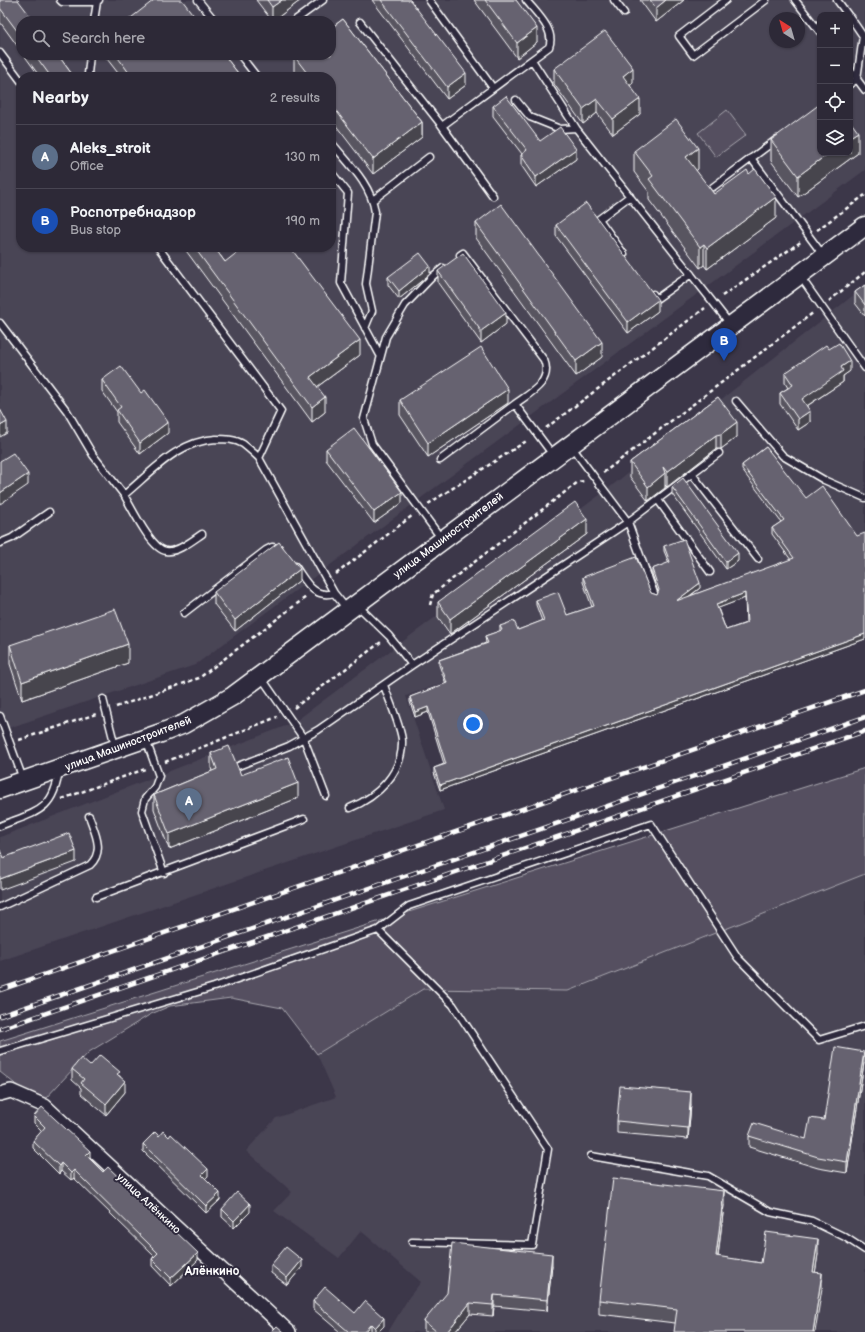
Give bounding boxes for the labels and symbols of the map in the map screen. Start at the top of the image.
north arrow [769,12,805,48]
pin: B [711,328,737,361]
street label: улица Машиностроителей [391,490,506,581]
street label: улица Машиностроителей [63,713,193,774]
your location [463,714,483,734]
pin: A [176,788,202,821]
street label: улица Алёнкино [114,1170,183,1236]
district label: Алёнкино [184,1264,240,1279]

